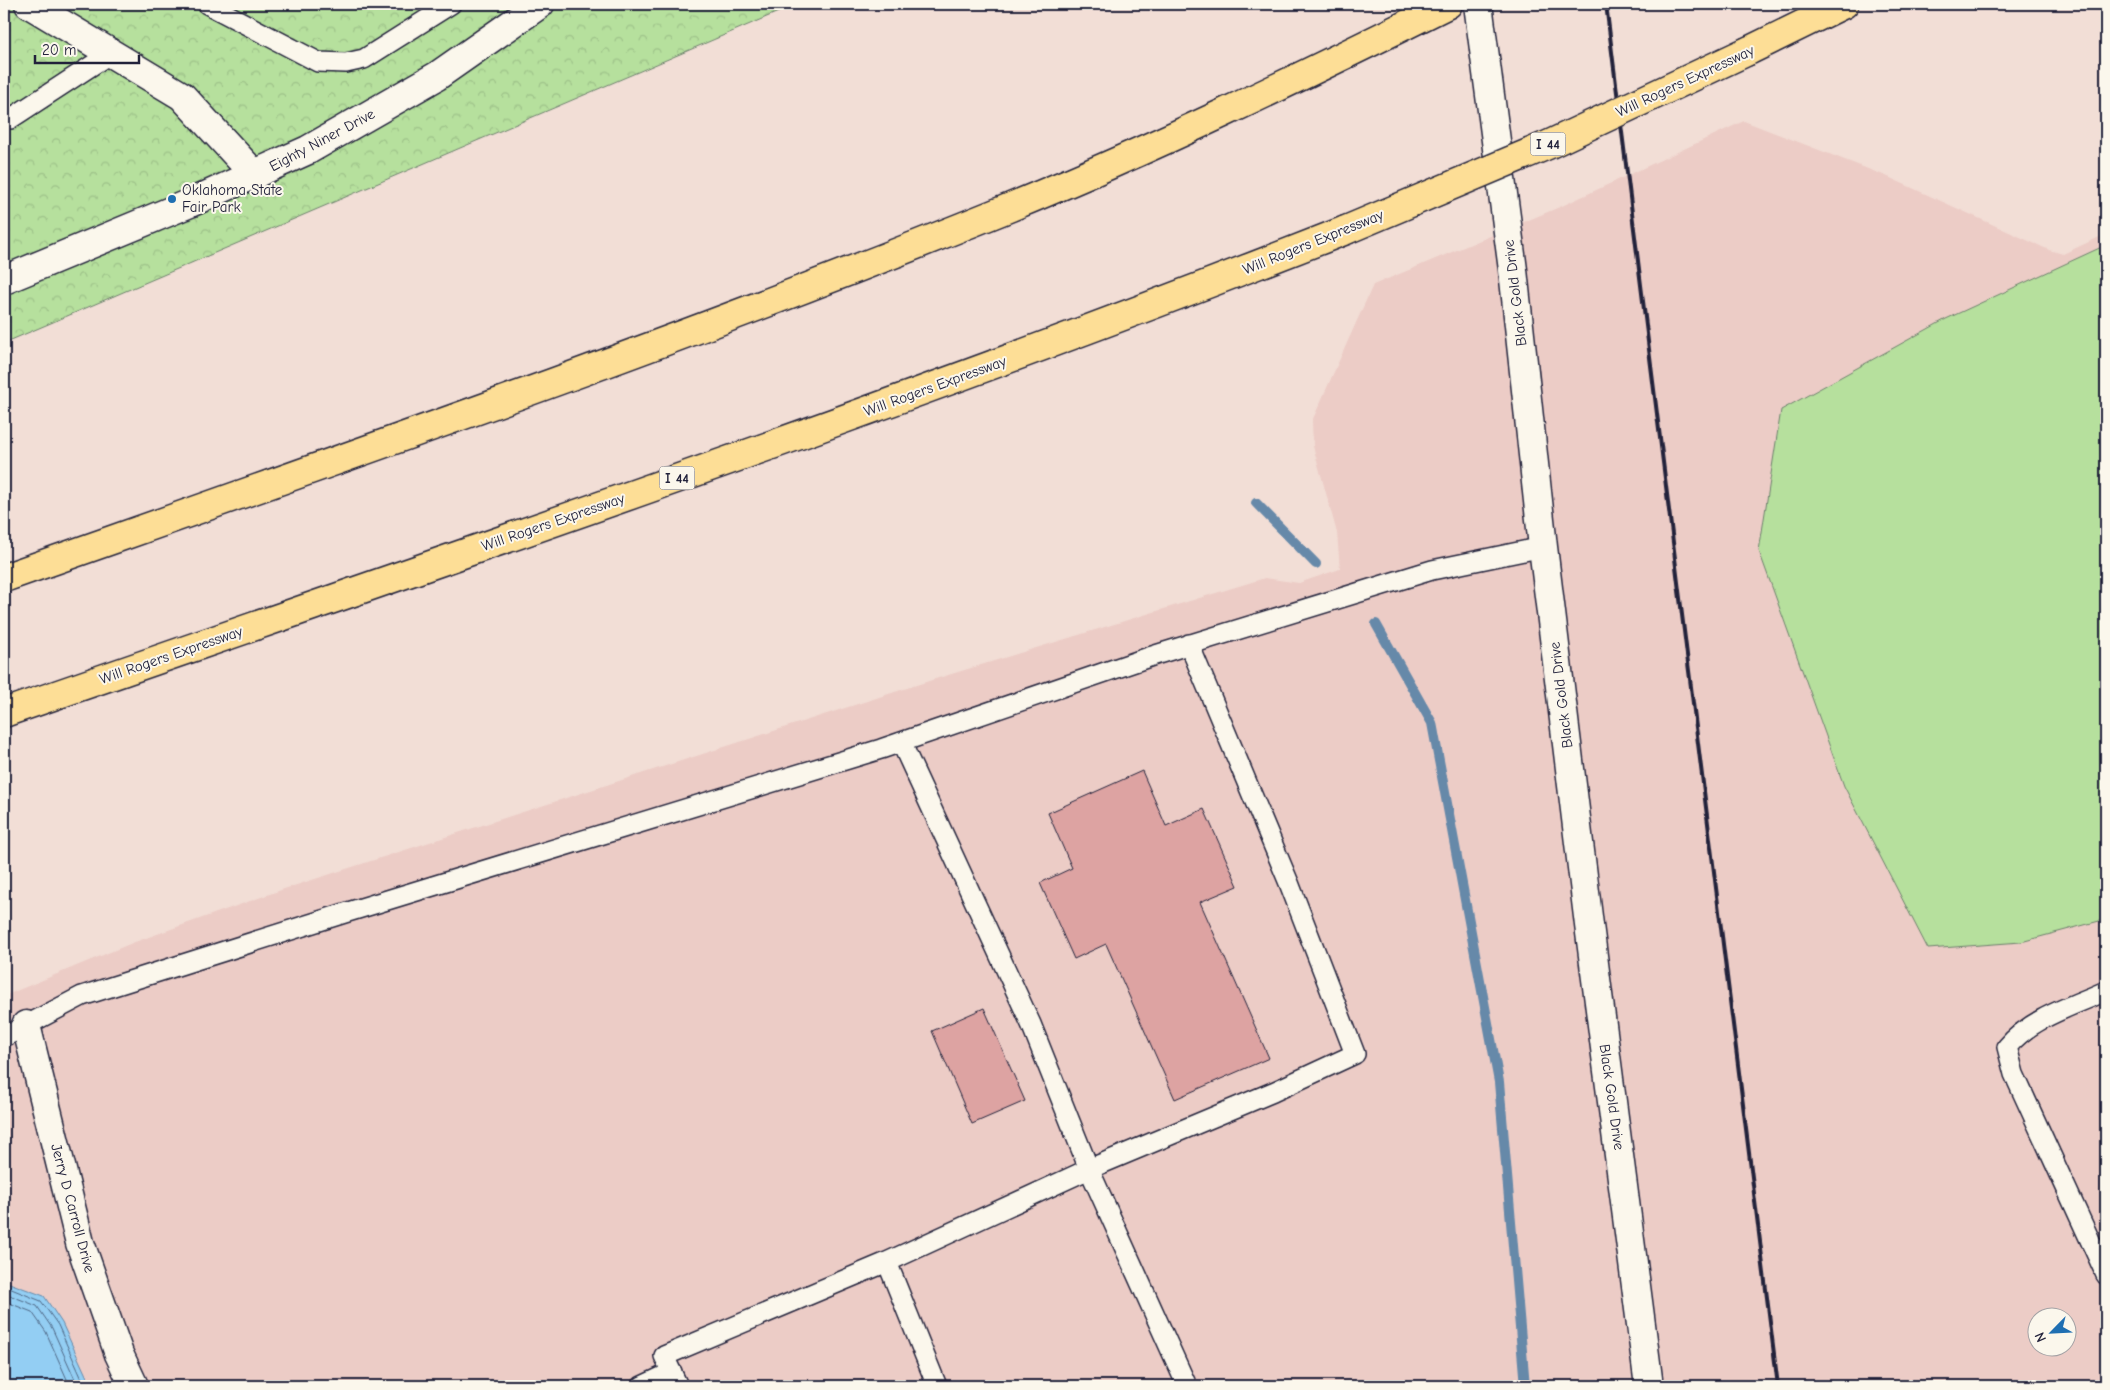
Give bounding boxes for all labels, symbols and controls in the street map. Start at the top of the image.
scale bar [35,32,139,64]
text: 20 m [42,41,76,59]
street label: Will Rogers Expressway [1613,41,1757,121]
street label: Eighty Niner Drive [266,104,378,175]
road number: I 44 [1530,132,1566,156]
place label: Oklahoma State Fair Park [182,181,283,216]
marker: Oklahoma State Fair Park [166,193,178,205]
street label: Will Rogers Expressway [1240,205,1386,278]
street label: Black Gold Drive [1499,238,1530,347]
street label: Will Rogers Expressway [861,352,1009,420]
road number: I 44 [660,466,694,489]
street label: Will Rogers Expressway [479,489,627,555]
street label: Will Rogers Expressway [97,622,245,688]
street label: Black Gold Drive [1545,640,1576,749]
street label: Black Gold Drive [1596,1043,1628,1152]
street label: Jerry D Carroll Drive [47,1142,99,1275]
north arrow [2028,1308,2078,1358]
text: N [2031,1329,2050,1345]

